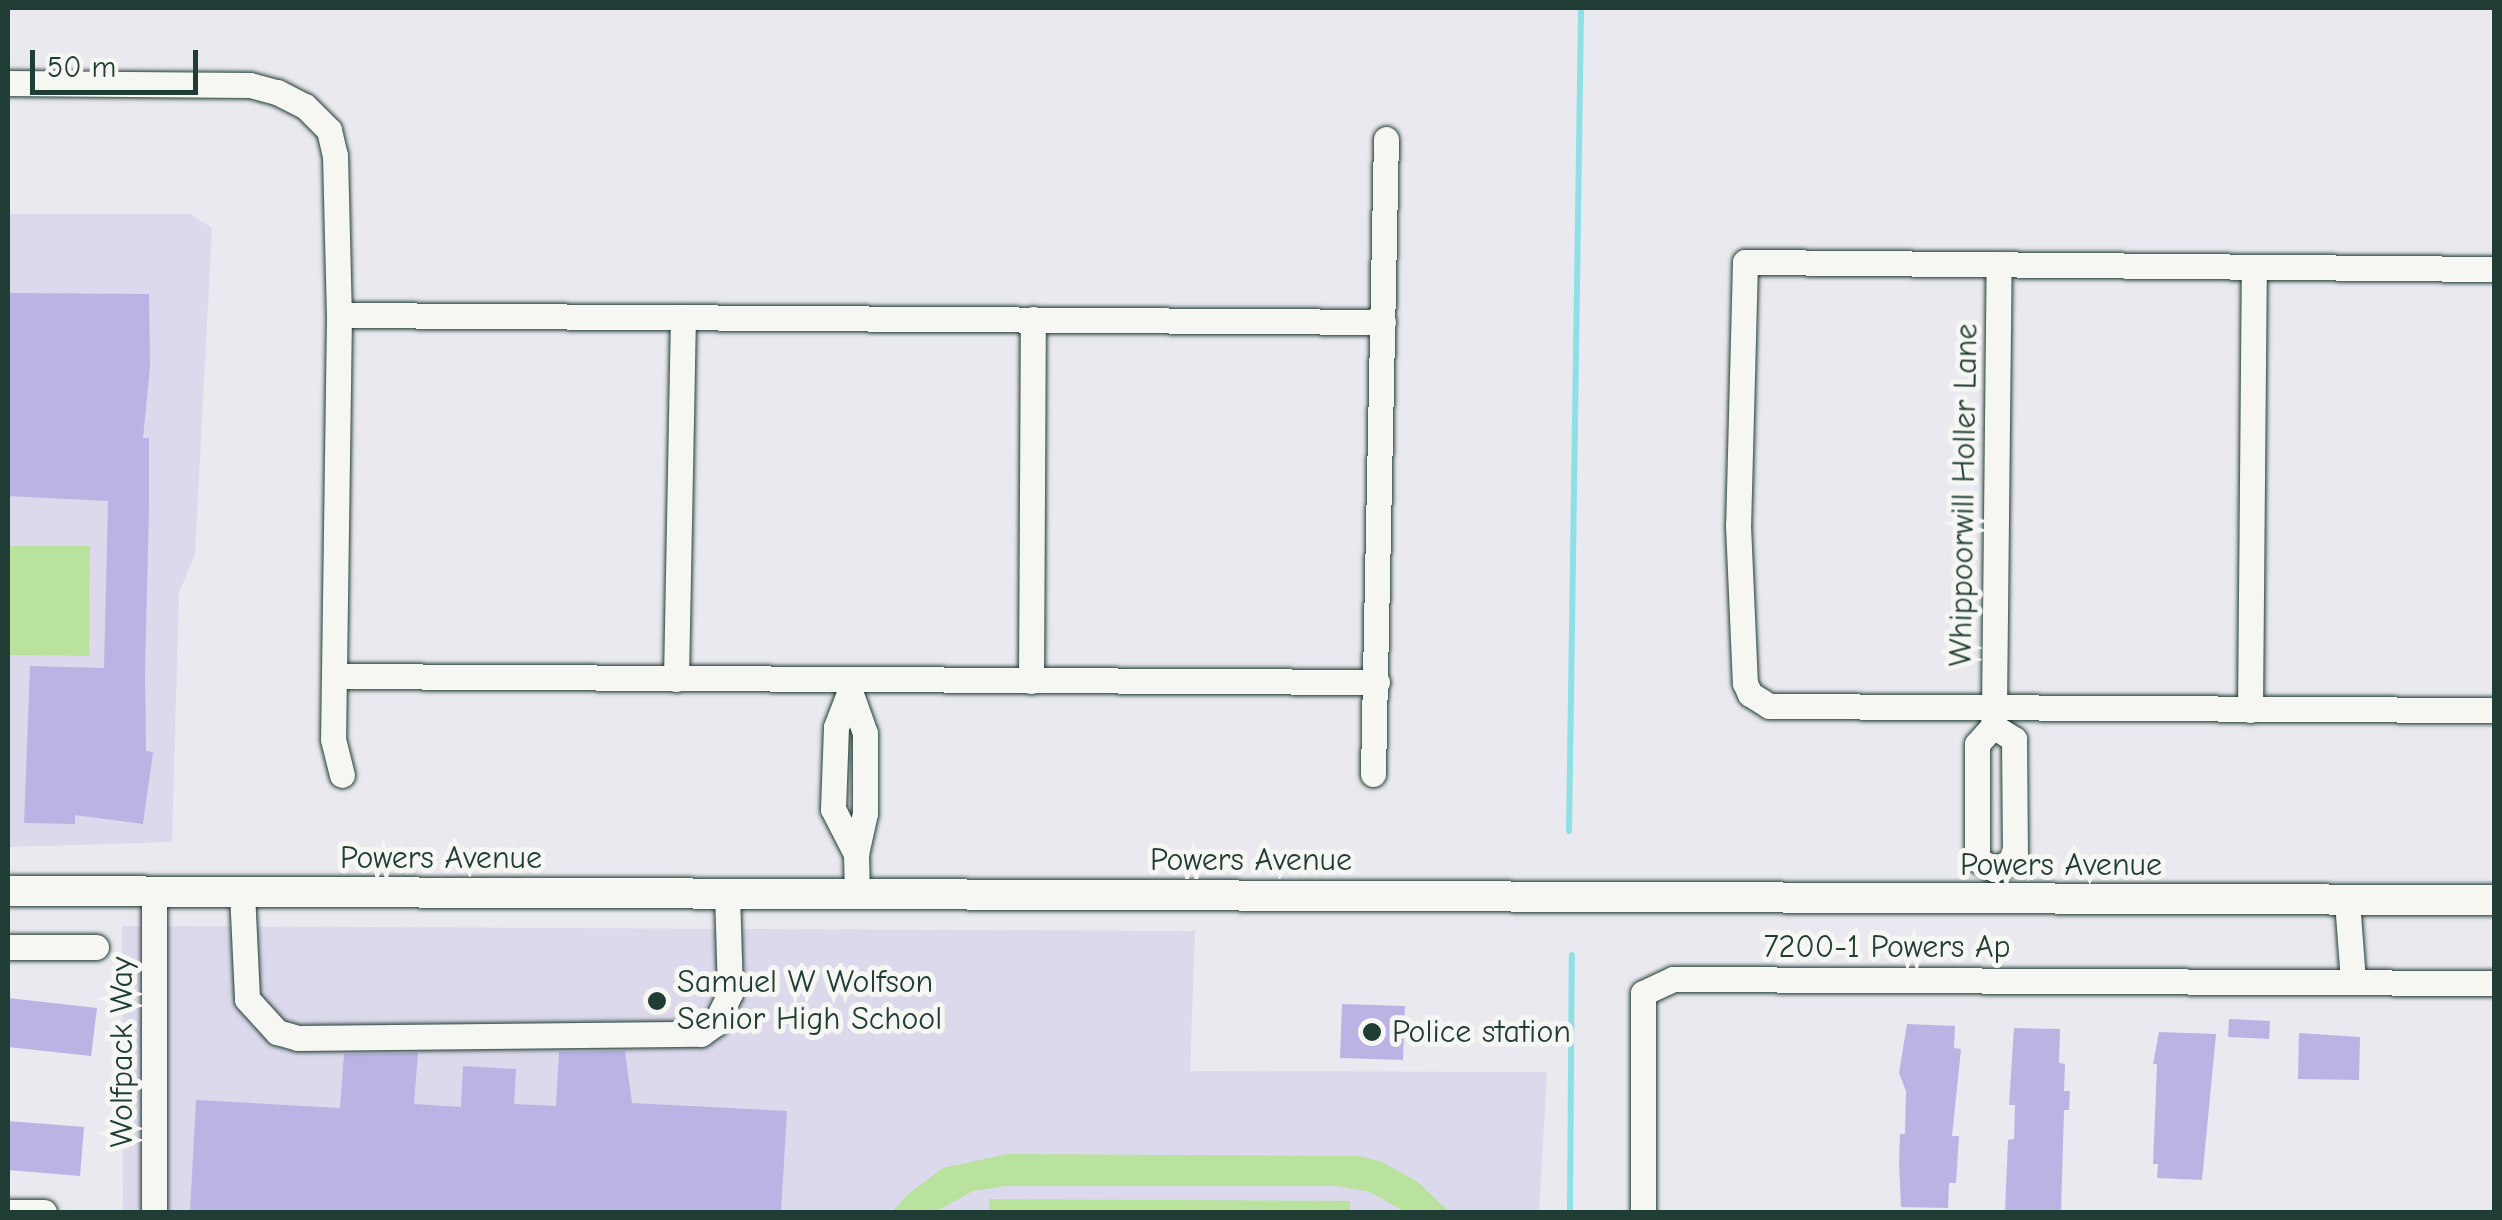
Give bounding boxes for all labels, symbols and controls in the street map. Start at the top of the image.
scale bar [35,30,202,92]
text: 50 m [47,50,116,85]
street label: Whippoorwill Holler Lane [1942,323,1986,667]
street label: Powers Avenue [340,839,542,877]
street label: Powers Avenue [1150,841,1352,879]
street label: Powers Avenue [1960,846,2162,884]
street label: 7200-1 Powers Ap [1763,928,2011,966]
street label: Wolfpack Way [103,957,141,1147]
place label: Samuel W Wolfson Senior High School [677,964,942,1039]
marker: Samuel W Wolfson Senior High School [646,990,668,1012]
place label: Police station [1392,1013,1571,1051]
marker: Police station [1361,1021,1383,1043]

